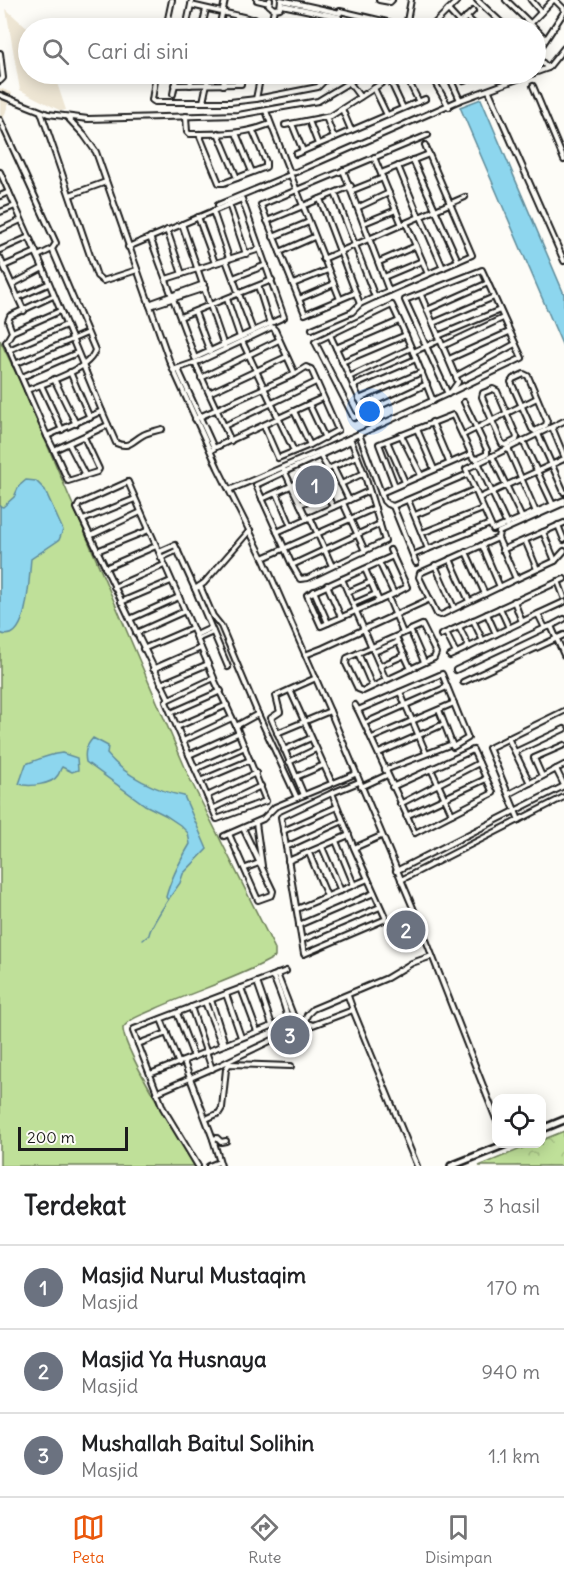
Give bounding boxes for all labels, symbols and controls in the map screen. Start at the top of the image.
search box [18,18,546,84]
icon: search [39,35,72,68]
text: Cari di sini [87,37,189,65]
your location [355,397,384,426]
pin: 1 [296,462,334,508]
pin: 2 [386,908,426,952]
pin: 3 [270,1012,310,1058]
map controls [492,1094,546,1148]
button: locate [492,1094,546,1148]
scale bar [18,1124,128,1152]
text: 200 m [27,1127,75,1147]
text: Terdekat [24,1189,126,1222]
text: 3 hasil [483,1193,540,1218]
text: Masjid Nurul Mustaqim [81,1261,306,1289]
text: 1 [40,1275,47,1300]
text: 170 m [487,1275,540,1300]
text: Masjid [81,1289,138,1314]
text: Masjid Ya Husnaya [81,1345,267,1373]
text: 2 [38,1359,49,1384]
text: 940 m [481,1359,540,1384]
text: Masjid [81,1373,138,1398]
text: Mushallah Baitul Solihin [81,1429,314,1457]
text: 3 [38,1443,49,1468]
text: 1.1 km [488,1443,540,1468]
text: Masjid [81,1457,138,1482]
tab: Peta [72,1511,105,1567]
tab: Rute [248,1511,281,1567]
tab: Disimpan [425,1511,492,1567]

